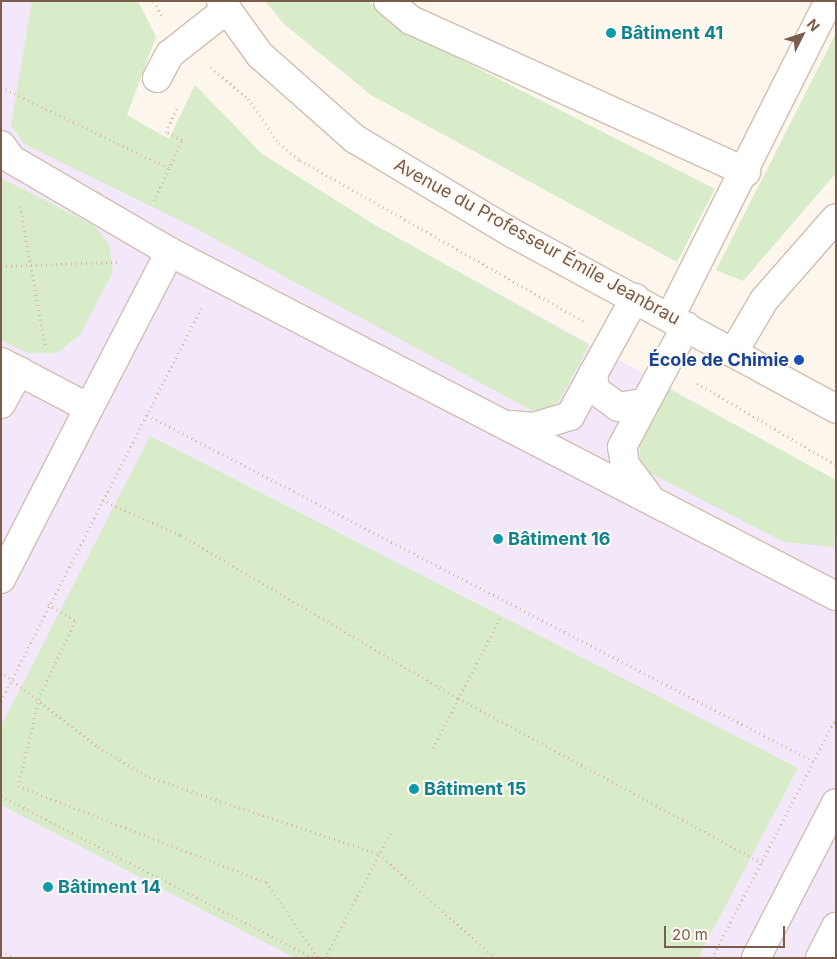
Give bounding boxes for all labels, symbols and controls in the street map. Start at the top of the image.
north arrow [777,10,827,60]
text: N [804,15,824,34]
place label: Bâtiment 41 [621,22,723,44]
marker: Bâtiment 41 [605,27,617,39]
street label: Avenue du Professeur Émile Jeanbrau [390,154,684,330]
place label: École de Chimie [649,349,789,371]
marker: École de Chimie [793,354,805,366]
place label: Bâtiment 16 [508,528,610,550]
marker: Bâtiment 16 [492,533,504,545]
place label: Bâtiment 15 [424,778,526,800]
marker: Bâtiment 15 [408,783,420,795]
place label: Bâtiment 14 [58,876,161,898]
marker: Bâtiment 14 [42,881,54,893]
scale bar [667,916,788,948]
text: 20 m [672,925,708,944]

